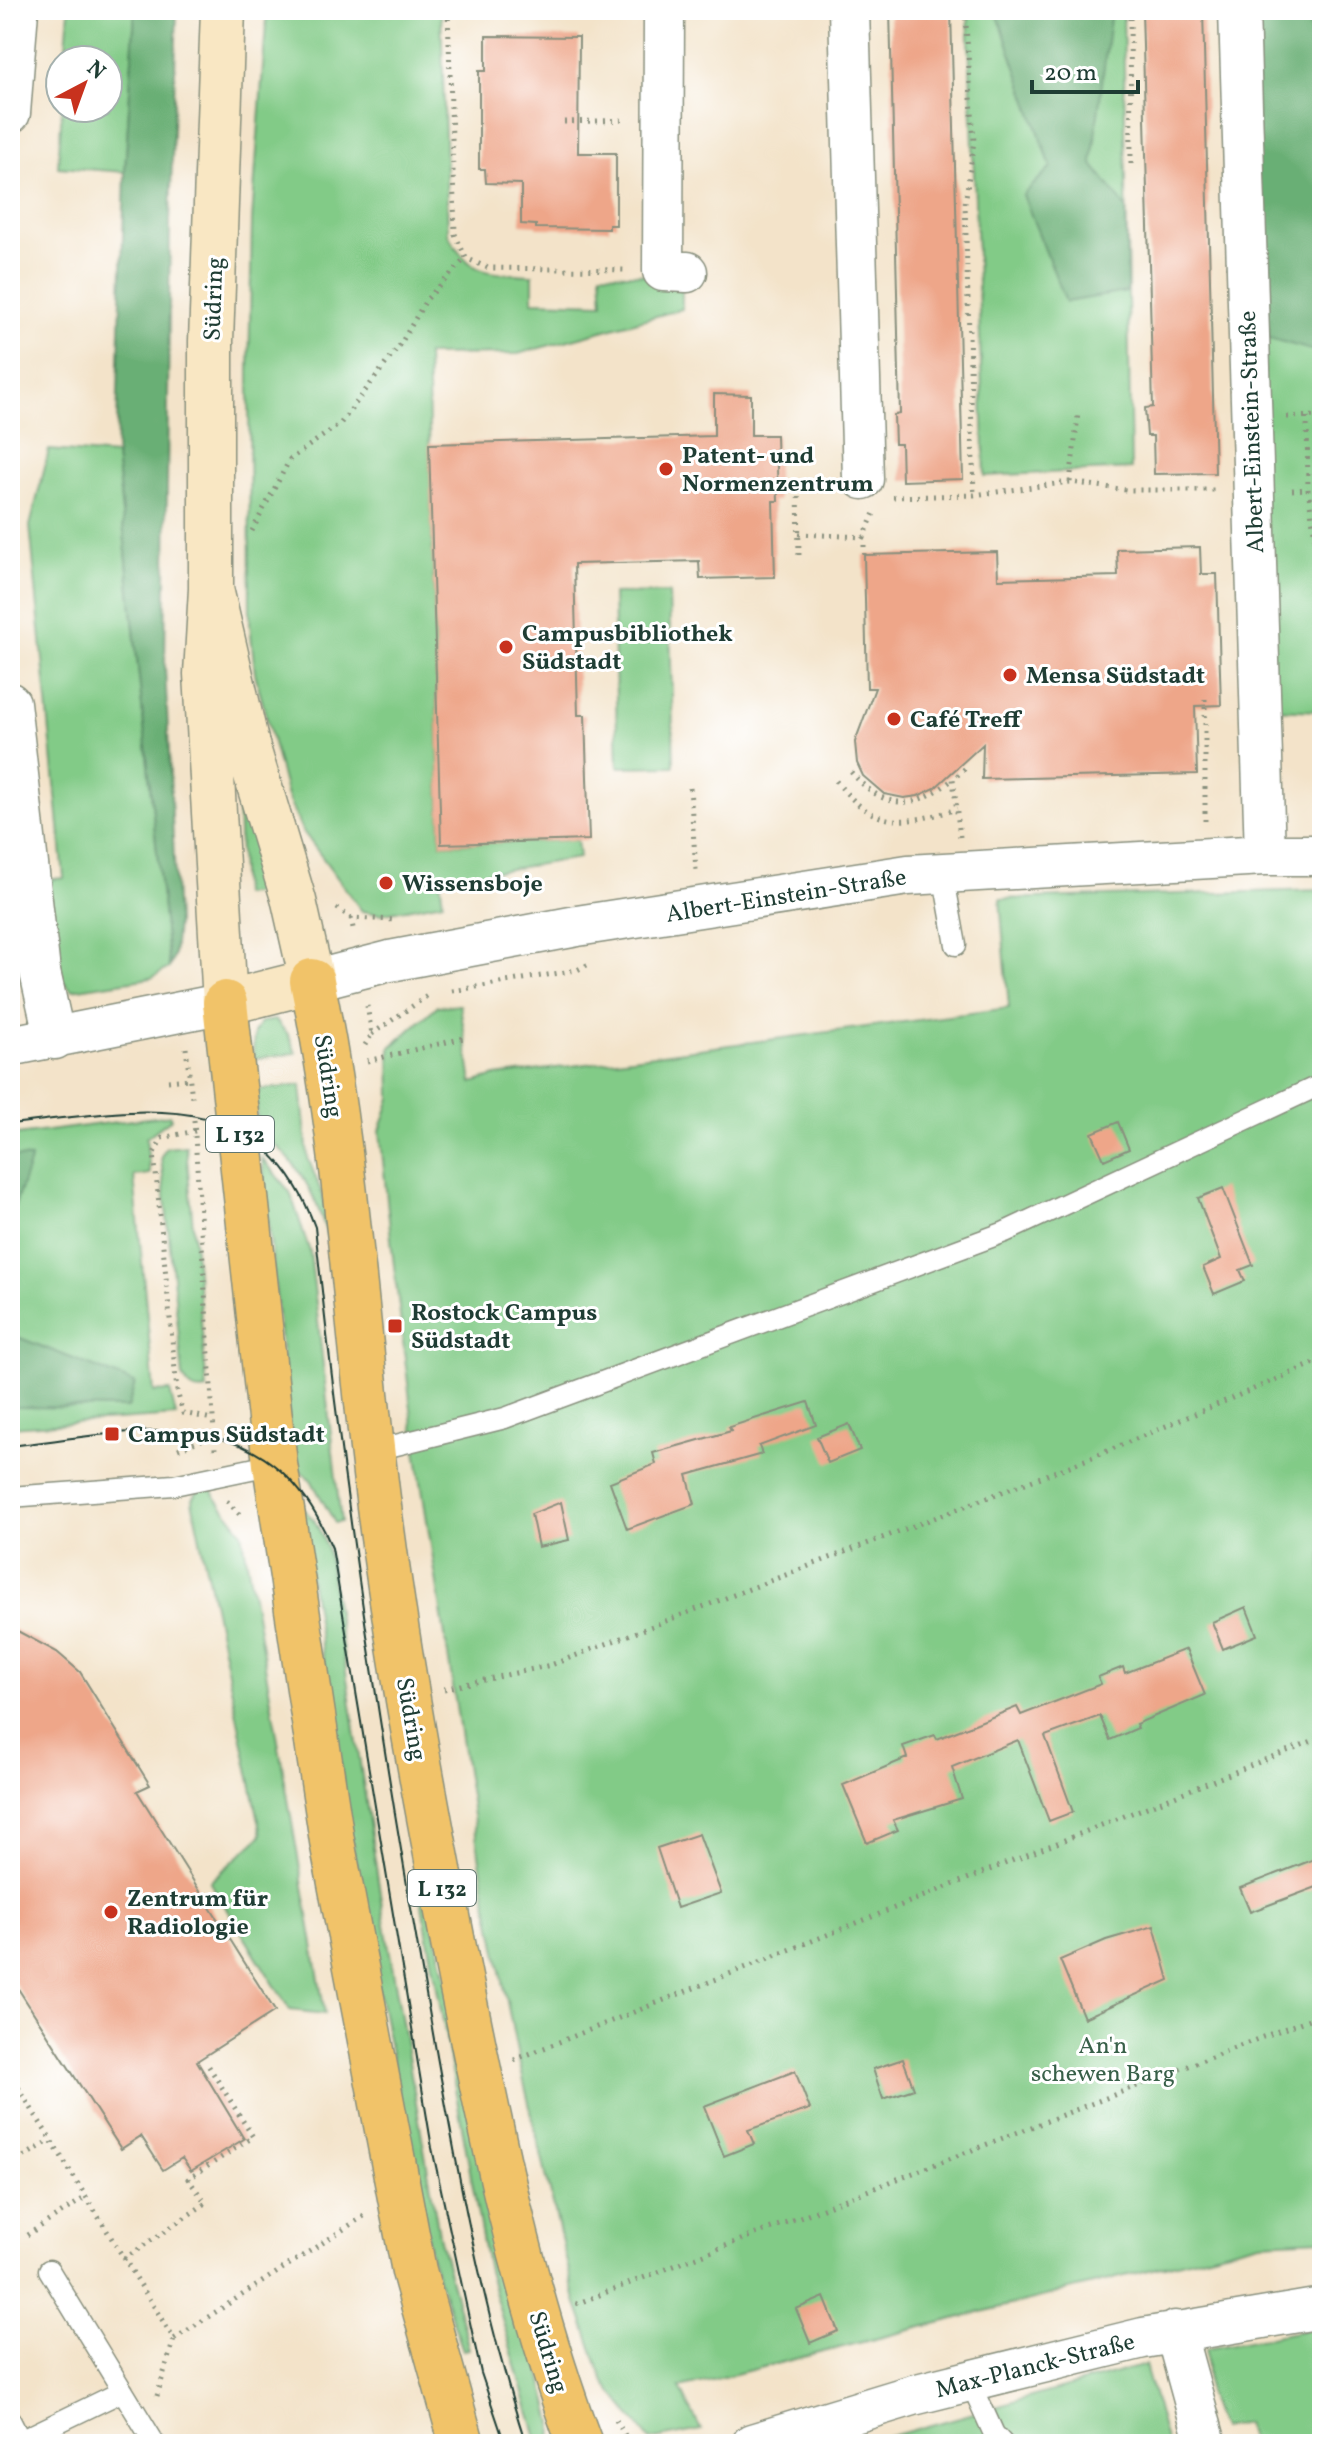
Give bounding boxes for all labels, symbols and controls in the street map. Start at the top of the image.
north arrow [44,44,124,124]
scale bar [1032,44,1138,94]
text: N [79,54,112,88]
text: 20 m [1044,57,1097,91]
street label: Südring [197,256,233,342]
street label: Albert-Einstein-Straße [1232,310,1274,554]
place label: Patent- und Normenzentrum [682,440,874,502]
marker: Patent- und Normenzentrum [657,460,675,478]
place label: Campusbibliothek Südstadt [522,618,733,680]
marker: Campusbibliothek Südstadt [497,638,515,656]
place label: Mensa Südstadt [1026,660,1205,694]
marker: Mensa Südstadt [1001,666,1019,684]
place label: Café Treff [910,704,1022,738]
marker: Café Treff [885,710,903,728]
street label: Albert-Einstein-Straße [664,861,909,933]
place label: Wissensboje [402,868,543,902]
marker: Wissensboje [377,874,395,892]
street label: Südring [304,1032,350,1121]
road number: L 132 [206,1116,274,1152]
place label: Rostock Campus Südstadt [411,1297,597,1359]
marker: Rostock Campus Südstadt [386,1317,404,1335]
place label: Campus Südstadt [128,1419,325,1453]
marker: Campus Südstadt [103,1425,121,1443]
street label: Südring [386,1675,434,1764]
road number: L 132 [408,1870,476,1906]
place label: Zentrum für Radiologie [127,1883,268,1945]
marker: Zentrum für Radiologie [102,1903,120,1921]
park label: An'n schewen Barg [1031,2030,1175,2092]
street label: Südring [519,2307,576,2398]
street label: Max-Planck-Straße [932,2326,1139,2408]

